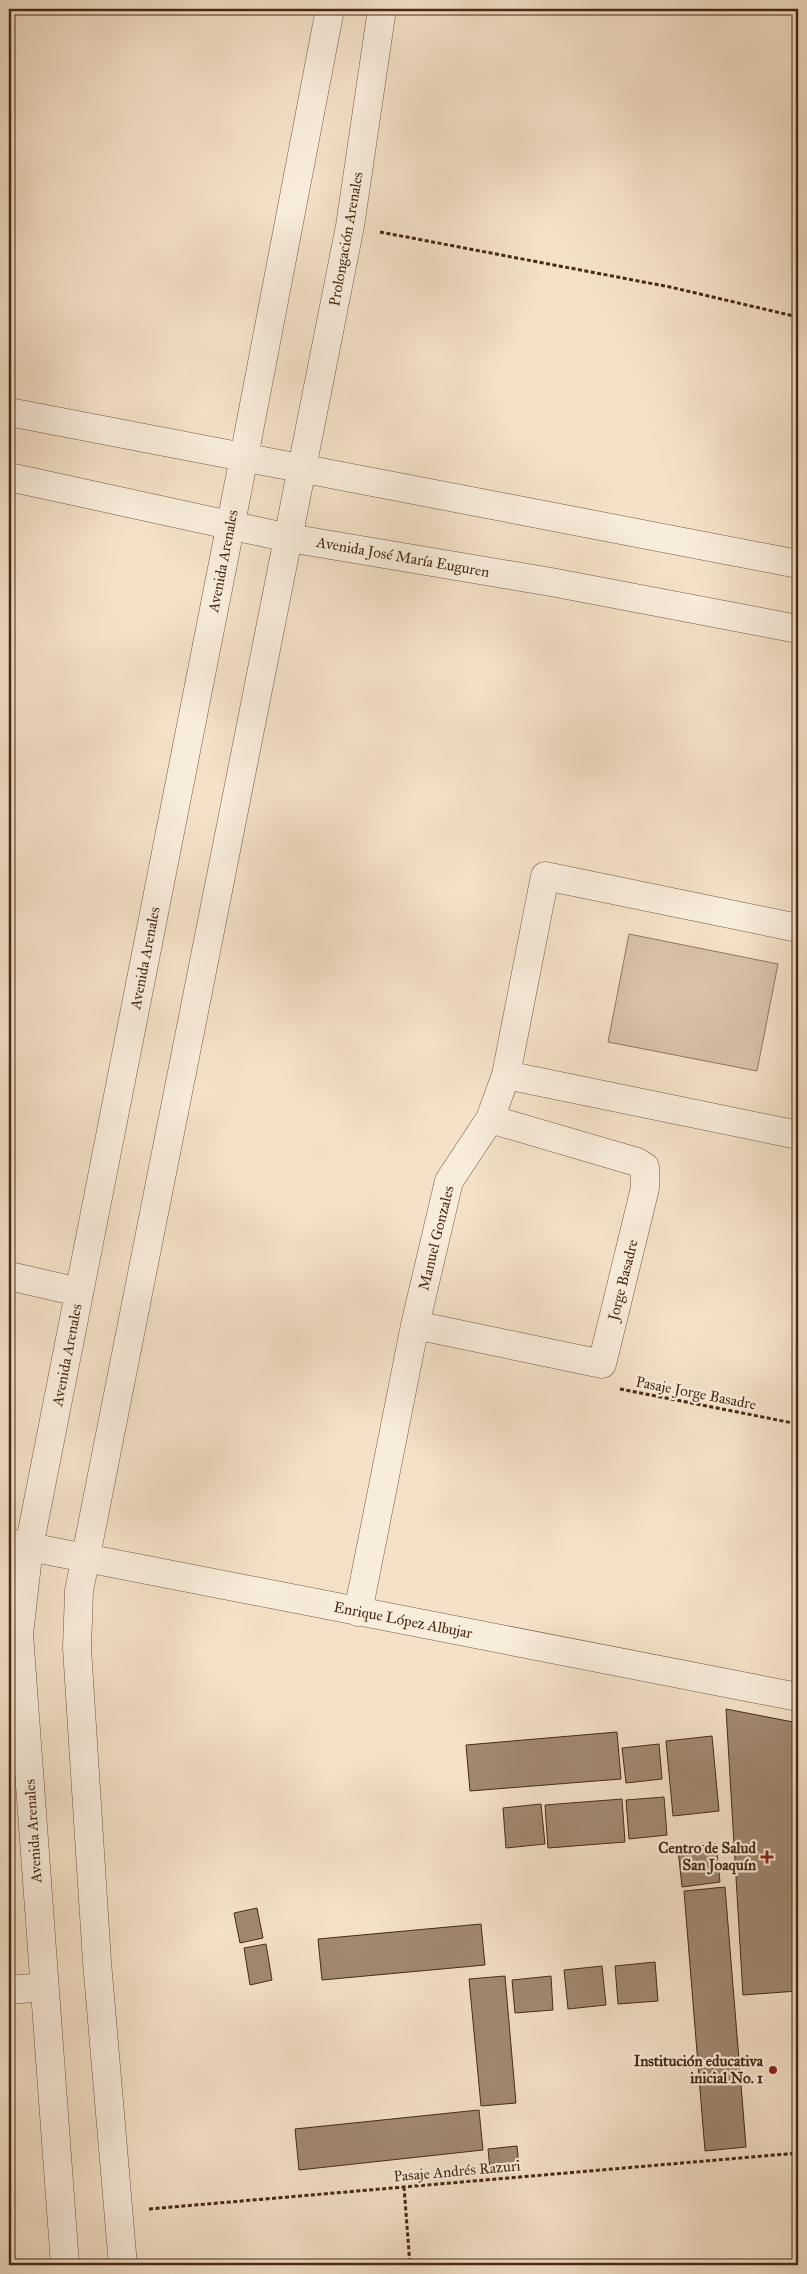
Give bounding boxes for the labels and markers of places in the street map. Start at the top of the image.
place label: Centro de Salud San Joaquín [658,1839,757,1875]
marker: Centro de Salud San Joaquín [760,1850,774,1864]
place label: Institución educativa inicial No. 1 [634,2052,764,2087]
marker: Institución educativa inicial No. 1 [767,2064,779,2076]

